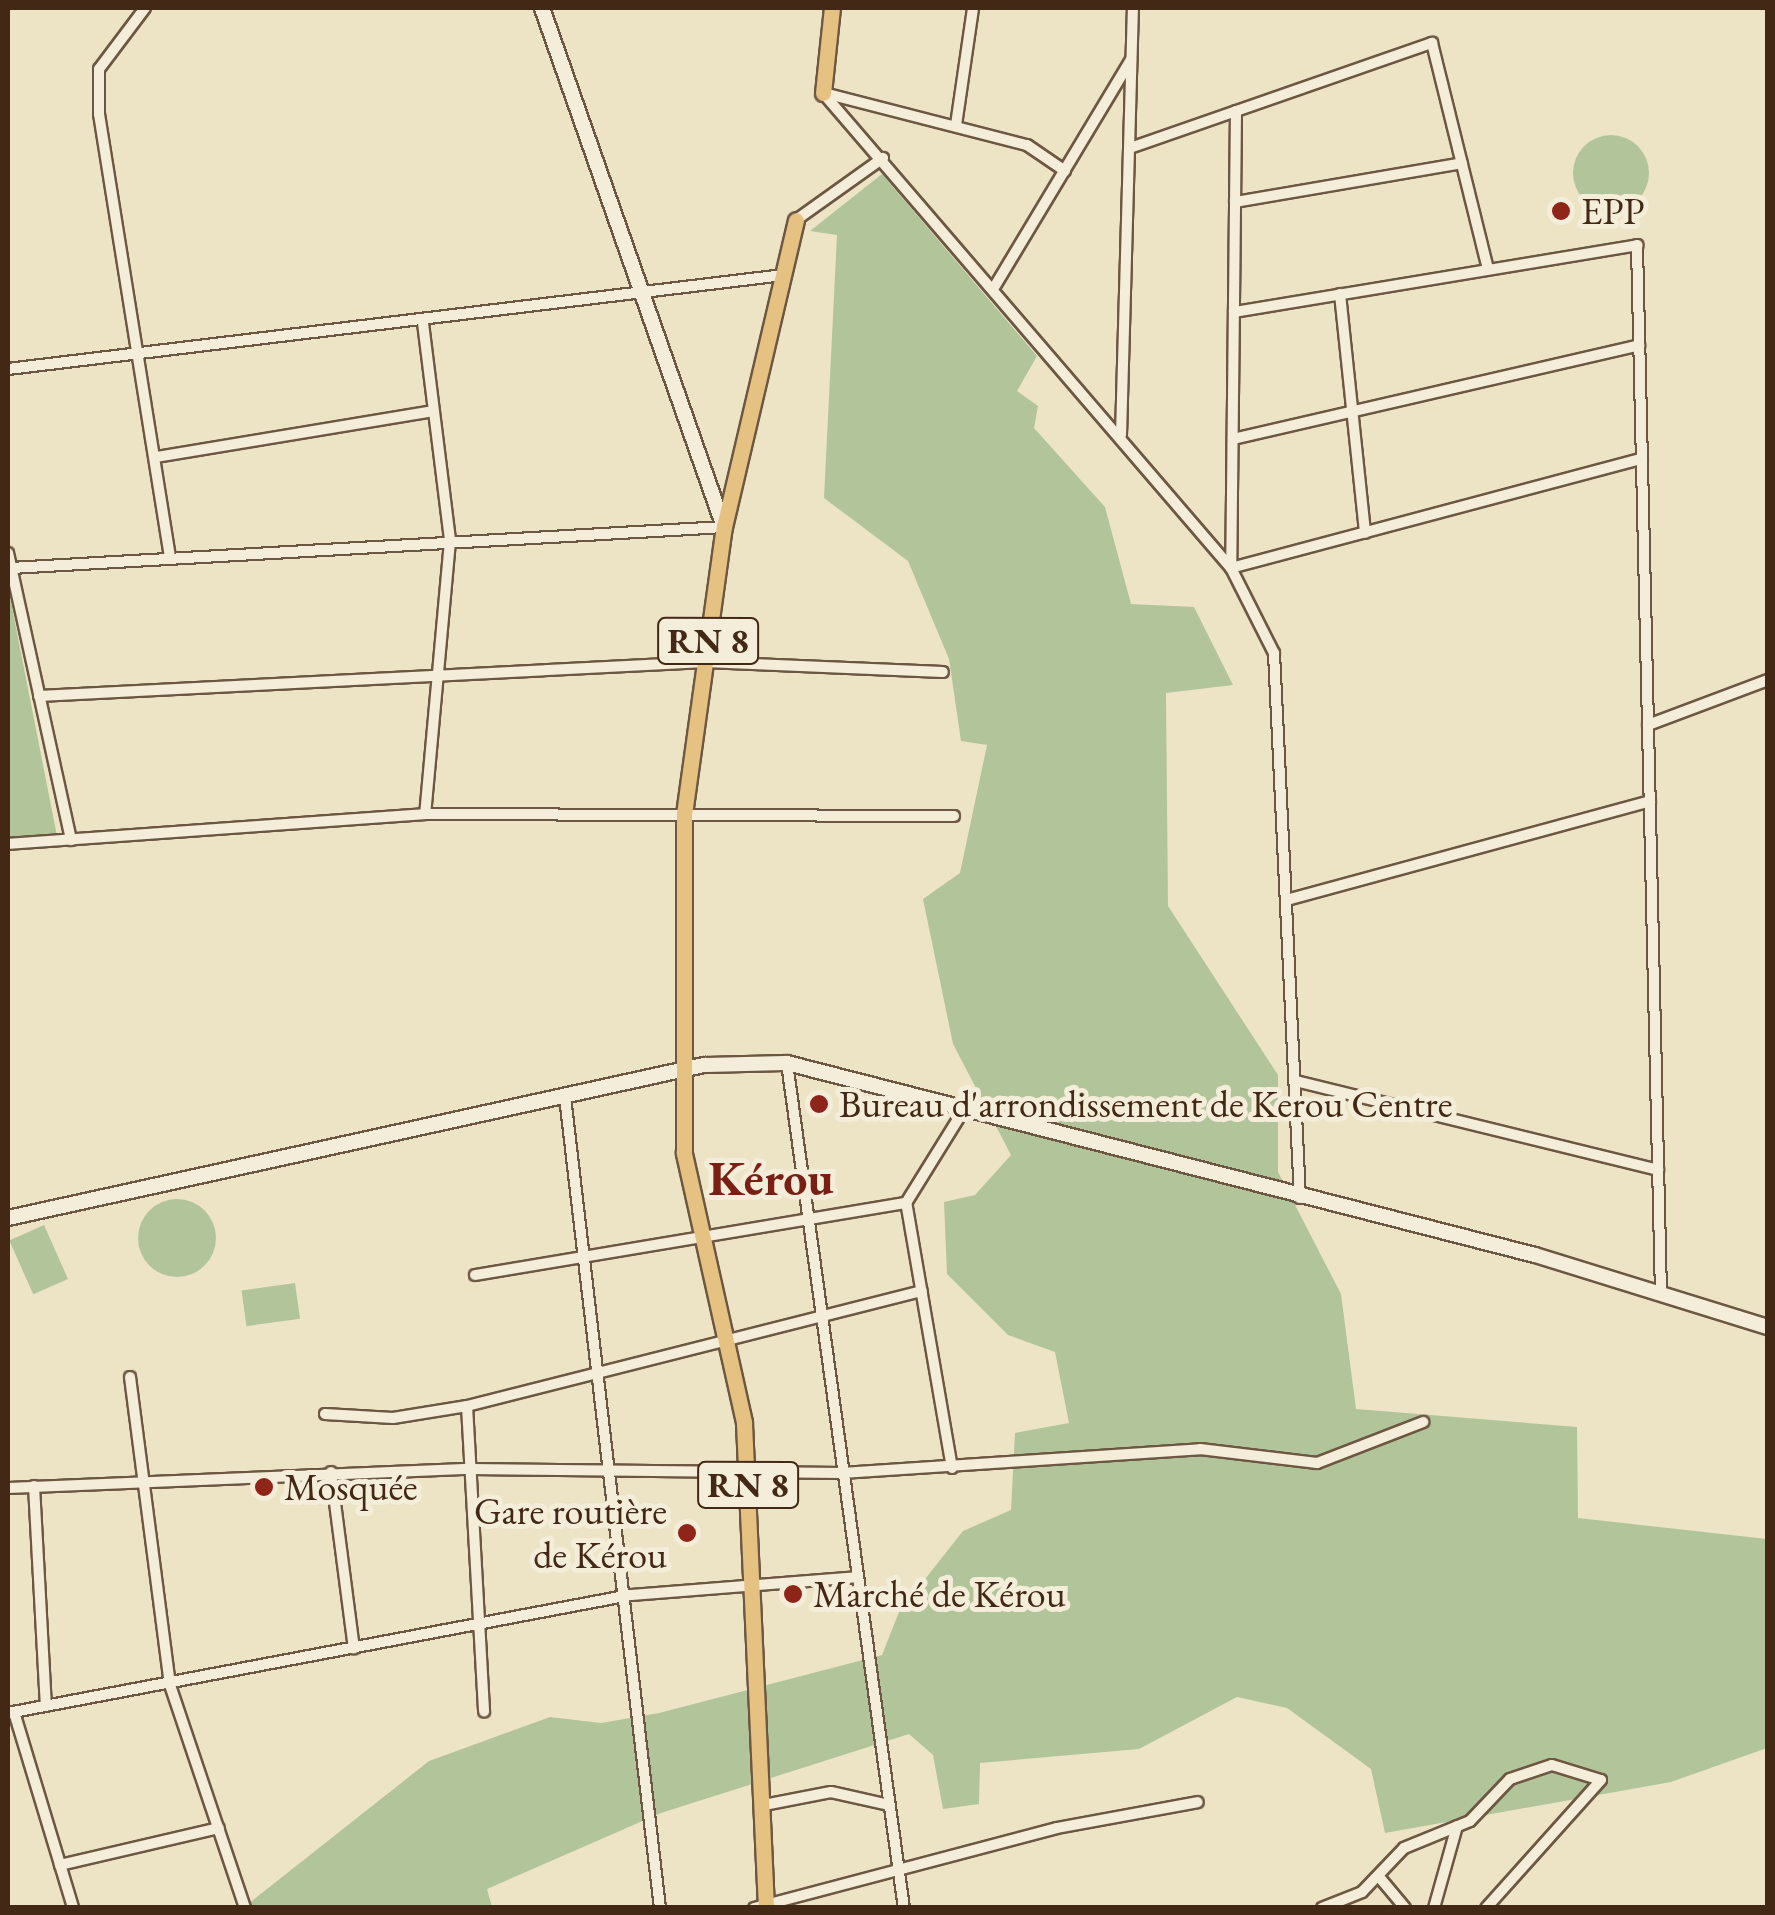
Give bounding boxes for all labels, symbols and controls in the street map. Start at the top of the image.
place label: EPP [1581,188,1644,234]
marker: EPP [1550,200,1572,222]
road number: RN 8 [656,611,760,671]
place label: Bureau d'arrondissement de Kerou Centre [839,1081,1453,1127]
marker: Bureau d'arrondissement de Kerou Centre [808,1093,830,1115]
district label: Kérou [708,1150,834,1208]
road number: RN 8 [696,1455,800,1515]
place label: Mosquée [284,1464,418,1510]
marker: Mosquée [253,1476,275,1498]
place label: Gare routière de Kérou [474,1488,667,1578]
marker: Gare routière de Kérou [676,1522,698,1544]
place label: Marché de Kérou [813,1571,1066,1617]
marker: Marché de Kérou [782,1583,804,1605]

